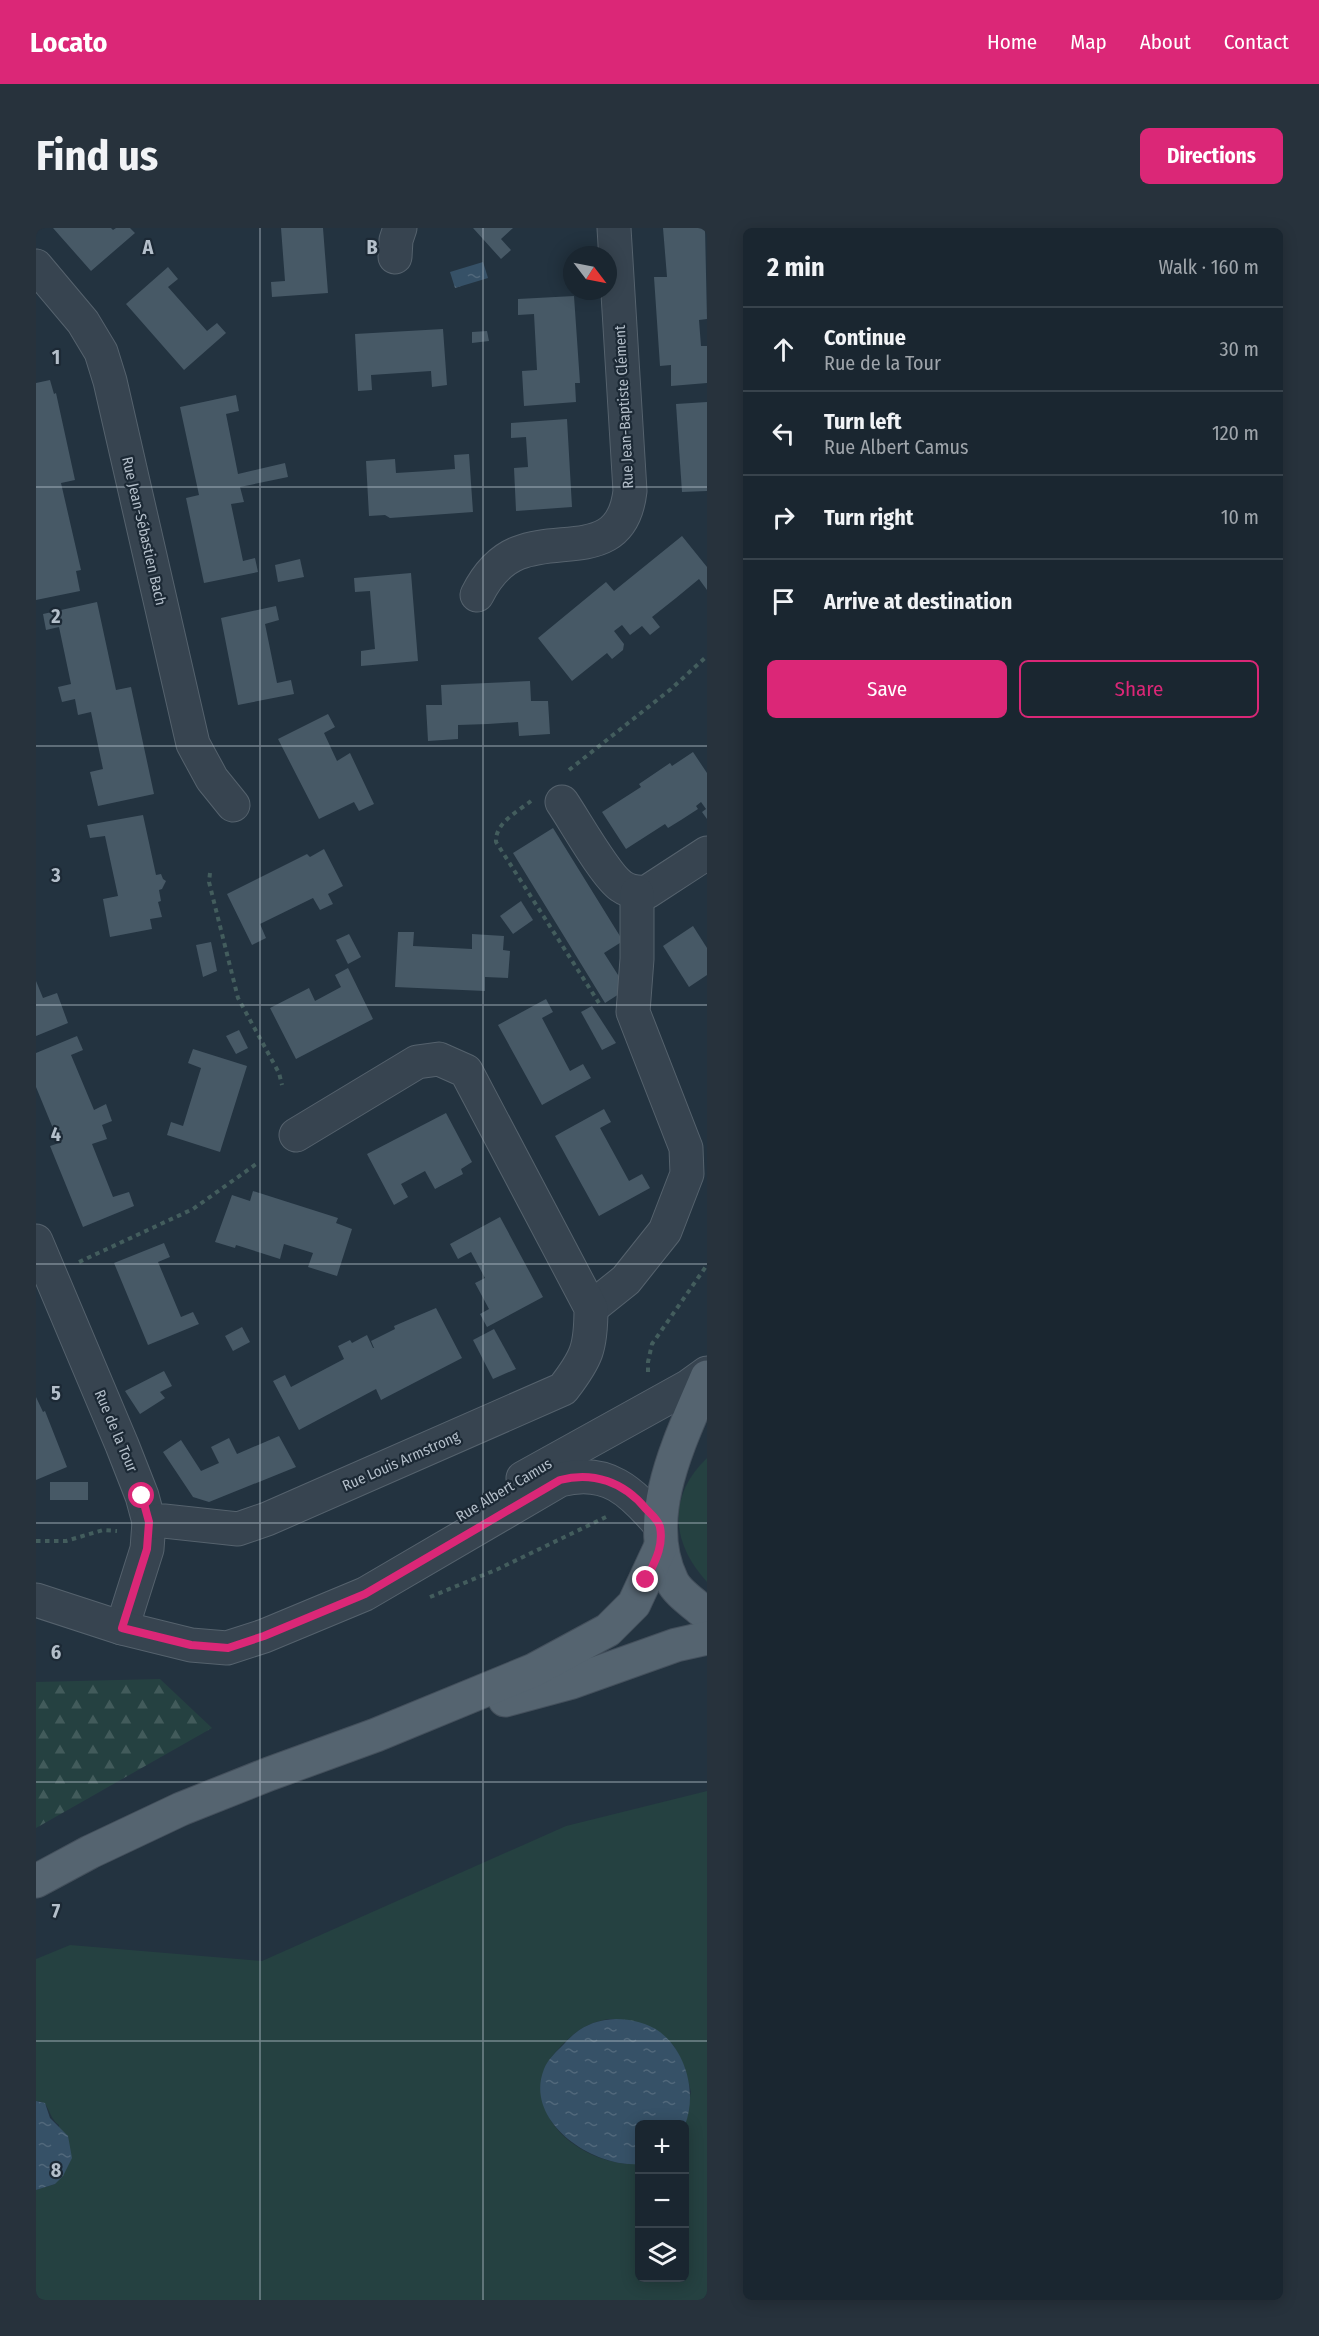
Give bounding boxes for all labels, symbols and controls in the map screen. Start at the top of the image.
text: Locato [30,26,108,59]
text: Home [987,29,1037,55]
text: Map [1070,29,1107,55]
text: About [1140,29,1191,55]
text: Contact [1224,29,1289,55]
button: Directions [1140,128,1283,184]
text: Find us [36,131,158,181]
text: A [142,235,155,259]
text: B [366,235,378,259]
north arrow [563,246,617,300]
text: 2 min [767,252,825,283]
text: Walk · 160 m [1159,255,1259,279]
text: Continue [824,324,906,351]
street label: Rue Jean-Baptiste Clément [611,325,637,489]
icon: ahead [767,333,800,366]
text: 30 m [1219,337,1259,361]
text: 1 [52,345,60,369]
text: Rue de la Tour [824,351,941,375]
text: Turn left [824,408,902,435]
icon: left [767,417,800,450]
text: 120 m [1212,421,1259,445]
text: Rue Albert Camus [824,435,969,459]
street label: Rue Jean-Sébastien Bach [118,455,170,607]
icon: right [767,501,800,534]
text: Turn right [824,504,913,531]
text: 10 m [1221,505,1259,529]
icon: arrive [767,585,800,618]
text: Arrive at destination [824,588,1012,615]
text: 2 [50,604,61,628]
button: Save [767,660,1007,718]
button: Share [1019,660,1259,718]
text: 3 [50,863,61,887]
text: 4 [51,1122,61,1146]
text: 5 [51,1381,61,1405]
street label: Rue de la Tour [91,1387,142,1476]
street label: Rue Louis Armstrong [340,1427,462,1495]
street label: Rue Albert Camus [453,1454,555,1526]
route start [128,1482,154,1508]
route end [632,1566,658,1592]
text: 6 [51,1640,61,1664]
text: 7 [52,1899,61,1923]
map controls [635,2120,689,2282]
button: + [635,2120,689,2174]
text: 8 [51,2158,62,2182]
button: − [635,2174,689,2228]
button: layers [635,2228,689,2282]

